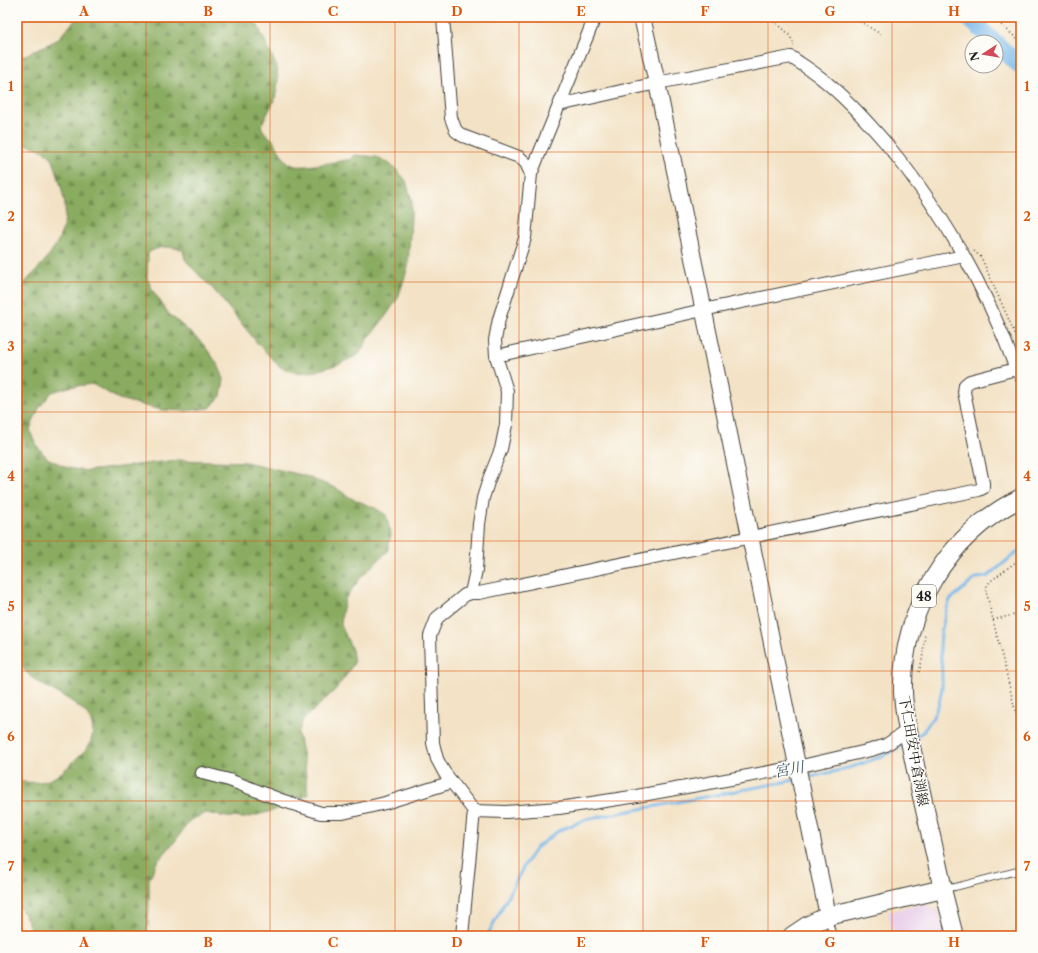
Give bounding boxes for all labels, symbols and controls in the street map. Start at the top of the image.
text: A [78,3,90,19]
text: B [203,3,213,19]
text: C [328,3,338,19]
text: D [451,3,463,19]
text: E [576,3,586,19]
text: F [701,3,710,19]
text: G [824,3,836,19]
text: H [948,3,960,19]
north arrow [964,34,1004,74]
text: N [966,50,982,62]
text: 1 [8,78,14,94]
text: 1 [1024,78,1030,94]
text: 2 [7,208,15,224]
text: 2 [1023,208,1031,224]
text: 3 [7,338,15,354]
text: 3 [1023,338,1031,354]
text: 4 [7,468,15,484]
text: 4 [1023,468,1031,484]
road number: 48 [912,585,936,607]
text: 5 [7,598,15,614]
text: 5 [1023,598,1031,614]
street label: 下仁田安中倉渕線 [895,694,933,808]
text: 6 [7,728,15,744]
text: 6 [1023,728,1031,744]
water label: 宮川 [772,756,807,781]
text: 7 [8,858,15,874]
text: 7 [1024,858,1031,874]
text: A [78,934,90,950]
text: B [203,934,213,950]
text: C [328,934,338,950]
text: D [451,934,463,950]
text: E [576,934,586,950]
text: F [701,934,710,950]
text: G [824,934,836,950]
text: H [948,934,960,950]

